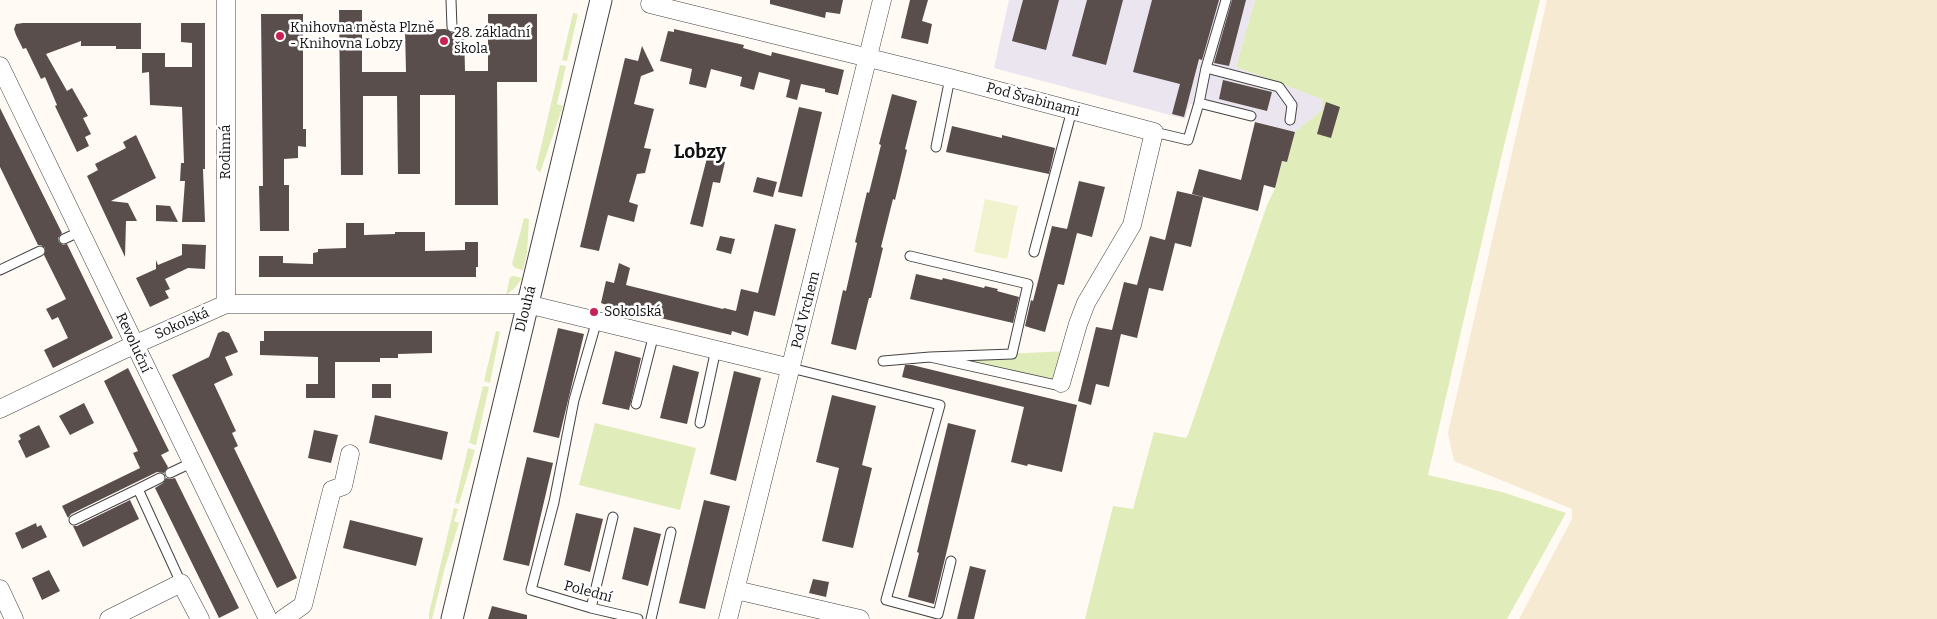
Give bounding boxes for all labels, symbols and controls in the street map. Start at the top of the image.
place label: Knihovna města Plzně - Knihovna Lobzy [290,20,434,52]
place label: 28. základní škola [454,25,530,58]
marker: Knihovna města Plzně - Knihovna Lobzy [274,30,286,42]
marker: 28. základní škola [438,35,450,47]
street label: Pod Švabinami [984,79,1082,121]
street label: Rodinná [218,125,234,179]
district label: Lobzy [674,142,726,164]
street label: Pod Vrchem [788,270,824,350]
street label: Dlouhá [512,284,540,334]
place label: Sokolská [604,304,662,320]
street label: Sokolská [152,305,212,343]
marker: Sokolská [588,306,600,318]
street label: Revoluční [112,310,154,376]
street label: Polední [562,578,614,606]

